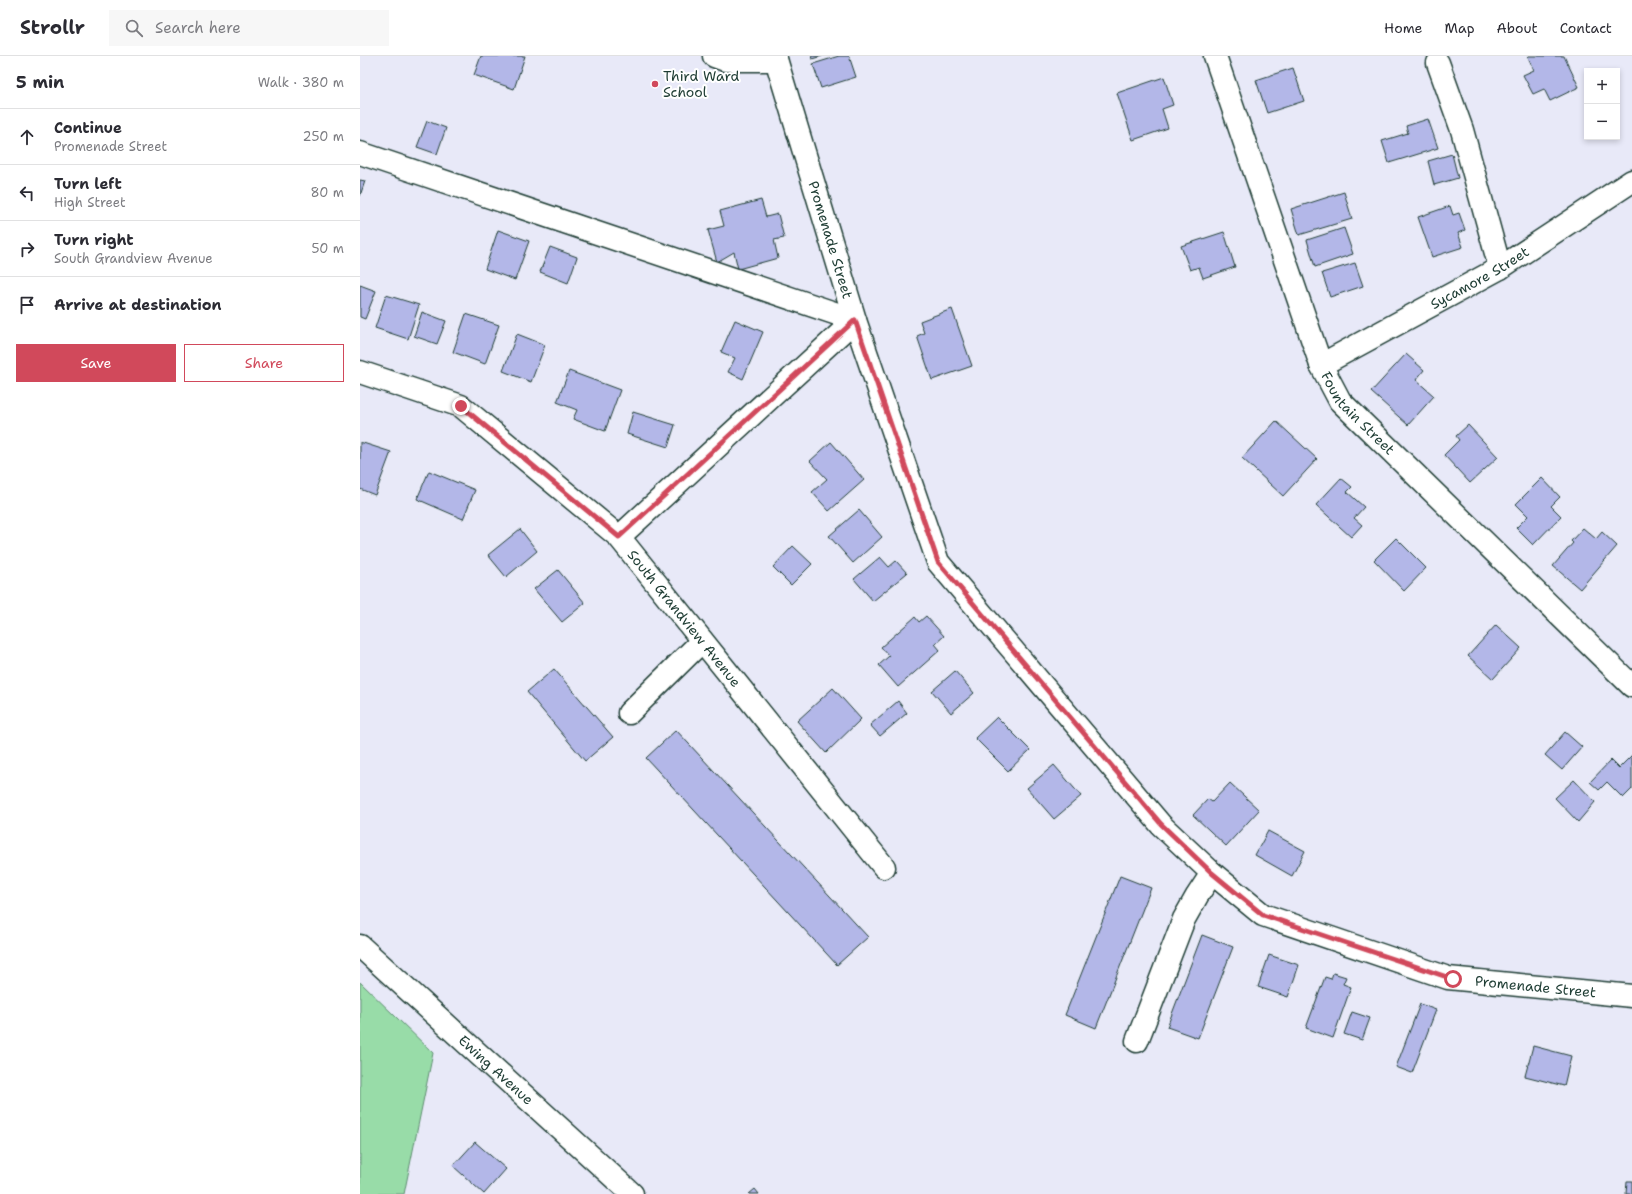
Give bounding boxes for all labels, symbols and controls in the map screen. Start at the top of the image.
search box [109,10,389,46]
text: Strollr [20,15,85,40]
icon: search [123,17,145,39]
text: Search here [155,18,241,38]
text: Home [1384,19,1423,37]
text: Map [1445,19,1475,37]
text: About [1497,19,1538,37]
text: Contact [1560,19,1612,37]
place label: Third Ward School [663,67,739,101]
map controls [1584,68,1620,140]
button: + [1584,68,1620,104]
text: 5 min [16,71,64,93]
text: Walk · 380 m [258,74,344,91]
marker: Third Ward School [650,79,660,89]
button: − [1584,104,1620,140]
text: Continue [54,118,122,138]
icon: ahead [16,126,38,148]
text: 250 m [303,128,344,145]
text: Promenade Street [54,138,167,155]
text: Turn left [54,174,122,194]
street label: Promenade Street [804,179,857,301]
icon: left [16,182,38,204]
text: 80 m [310,184,344,201]
text: High Street [54,194,126,211]
text: Turn right [54,230,134,250]
icon: right [16,238,38,260]
text: 50 m [311,240,344,257]
street label: Sycamore Street [1427,242,1532,313]
text: South Grandview Avenue [54,250,213,267]
icon: arrive [16,294,38,316]
text: Arrive at destination [54,295,222,315]
button: Save [16,344,176,382]
button: Share [184,344,344,382]
street label: Fountain Street [1317,369,1399,459]
route end [452,397,470,415]
street label: South Grandview Avenue [624,546,745,691]
route start [1444,970,1462,988]
street label: Promenade Street [1474,972,1597,1001]
street label: Ewing Avenue [455,1031,537,1109]

